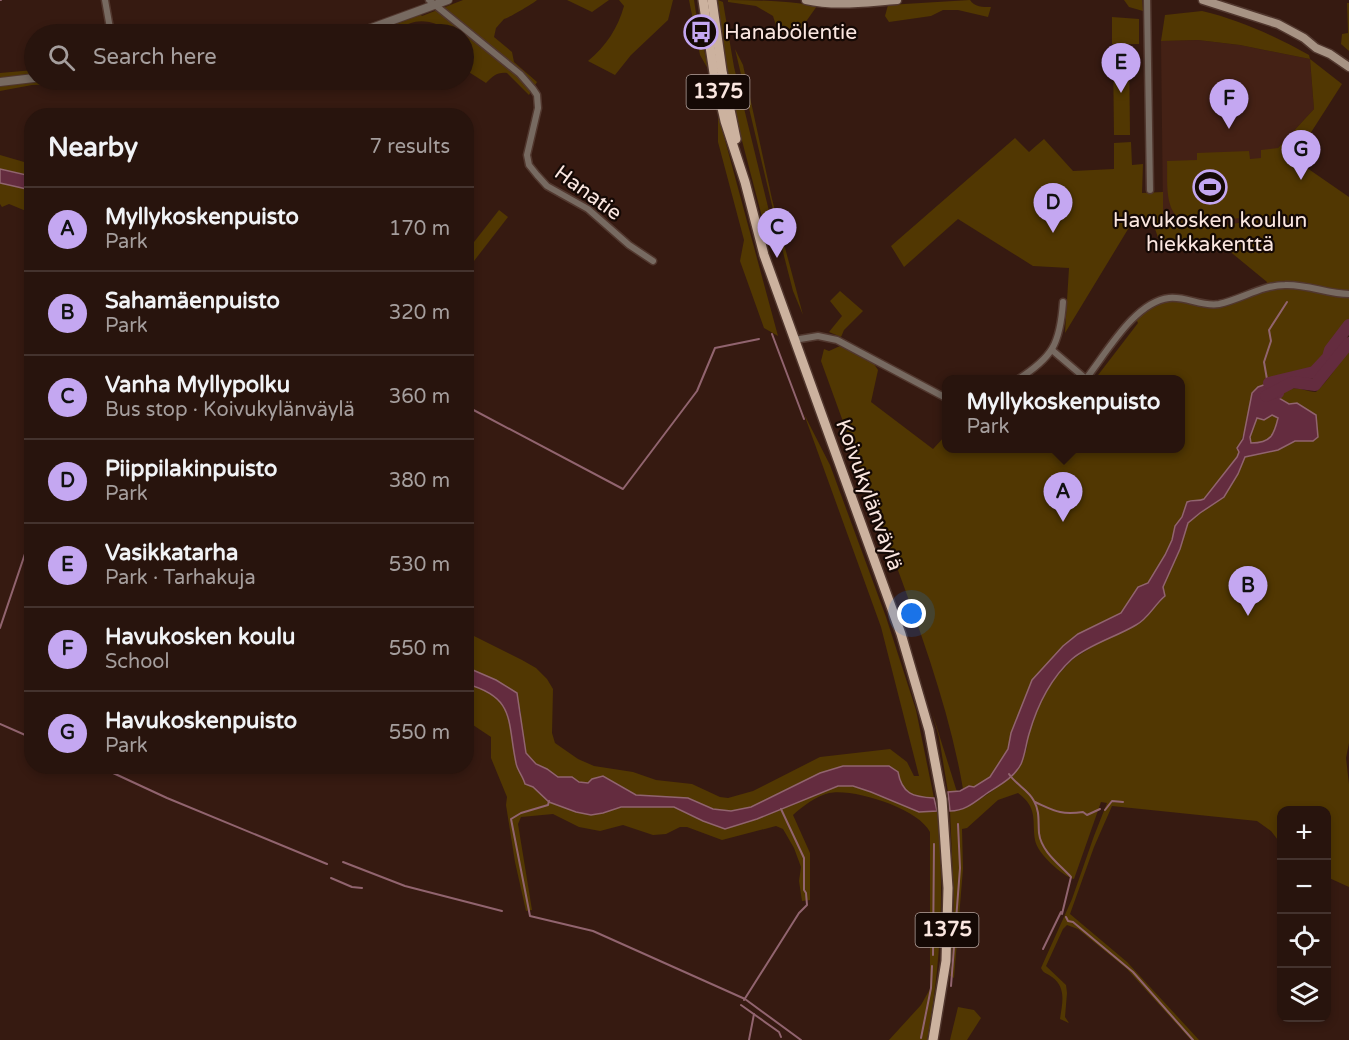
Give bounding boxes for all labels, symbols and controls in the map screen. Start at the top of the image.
bus stop icon: Hanabölentie [683,14,719,50]
place label: Hanabölentie [724,20,857,45]
search box [24,24,474,90]
icon: search [45,41,78,74]
text: Search here [93,44,217,70]
pin: E [1102,44,1140,93]
road number: 1375 [686,75,750,109]
pin: F [1210,80,1248,129]
pin: G [1282,130,1320,180]
text: Nearby [48,132,138,163]
text: 7 results [370,135,450,159]
street label: Hanatie [549,160,627,226]
sports icon: Havukosken koulun hiekkakenttä [1192,169,1228,205]
pin: D [1034,184,1072,233]
text: Myllykoskenpuisto [105,204,299,230]
pin: C [758,208,796,258]
place label: Havukosken koulun hiekkakenttä [1113,208,1307,257]
text: A [60,217,75,241]
text: 170 m [389,217,450,241]
text: Park [105,230,148,254]
text: Sahamäenpuisto [105,288,280,314]
text: B [61,301,74,325]
text: 320 m [389,301,450,325]
text: Park [105,314,148,338]
text: Vanha Myllypolku [105,372,290,398]
popup [942,375,1185,453]
text: C [61,385,74,409]
text: 360 m [389,385,450,409]
text: Myllykoskenpuisto [967,389,1160,415]
text: Bus stop · Koivukylänväylä [105,398,355,422]
text: Park [967,415,1009,439]
street label: Koivukylänväylä [830,416,908,574]
text: Piippilakinpuisto [105,456,277,482]
text: D [60,469,75,493]
text: 380 m [389,469,450,493]
pin: A [1044,472,1082,522]
text: Park [105,482,148,506]
text: Vasikkatarha [105,540,238,566]
text: E [61,553,74,577]
text: 530 m [389,553,450,577]
text: Park · Tarhakuja [105,566,256,590]
pin: B [1228,566,1268,616]
your location [897,599,926,628]
text: Havukosken koulu [105,624,295,650]
text: F [61,637,74,661]
text: 550 m [389,637,450,661]
text: School [105,650,169,674]
text: Havukoskenpuisto [105,708,297,734]
text: G [60,721,75,745]
text: 550 m [389,721,450,745]
text: Park [105,734,148,758]
map controls [1277,806,1331,1022]
button: + [1277,806,1331,860]
button: − [1277,860,1331,914]
road number: 1375 [916,913,978,947]
button: locate [1277,914,1331,968]
button: layers [1277,968,1331,1022]

